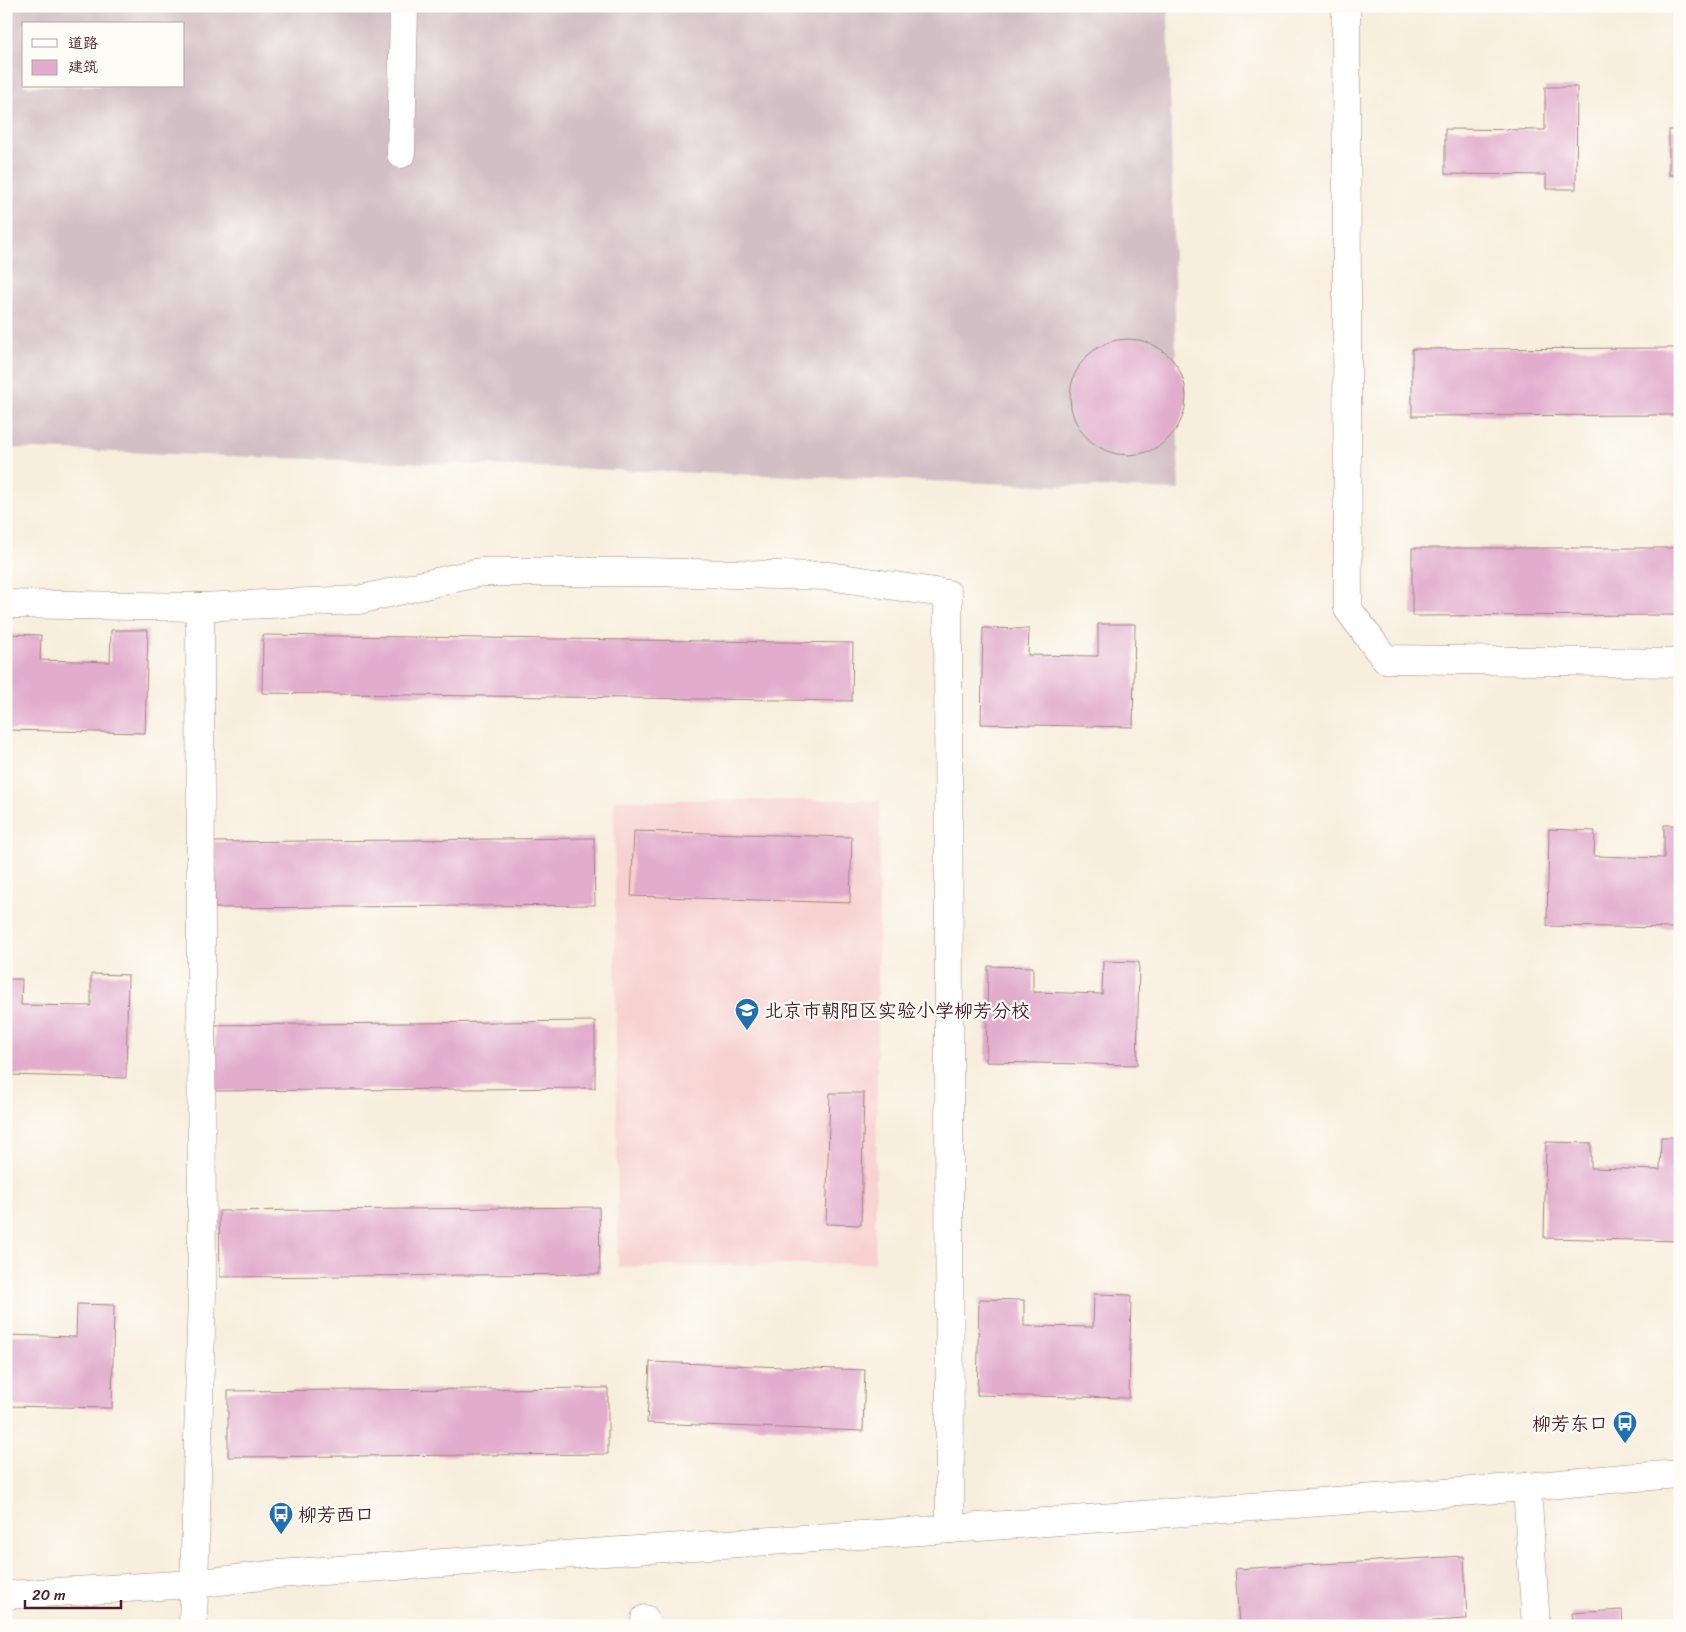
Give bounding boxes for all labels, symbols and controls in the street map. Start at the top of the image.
legend [22,22,185,88]
text: 道路 [68,30,98,56]
text: 建筑 [68,54,98,80]
place label: 北京市朝阳区实验小学柳芳分校 [764,994,1030,1027]
school or university icon: 北京市朝阳区实验小学柳芳分校 [734,997,760,1031]
place label: 柳芳东口 [1532,1407,1608,1440]
bus stop icon: 柳芳东口 [1612,1410,1638,1444]
place label: 柳芳西口 [298,1498,374,1531]
bus stop icon: 柳芳西口 [268,1501,294,1535]
scale bar [25,1577,121,1609]
text: 20 m [32,1582,66,1608]

